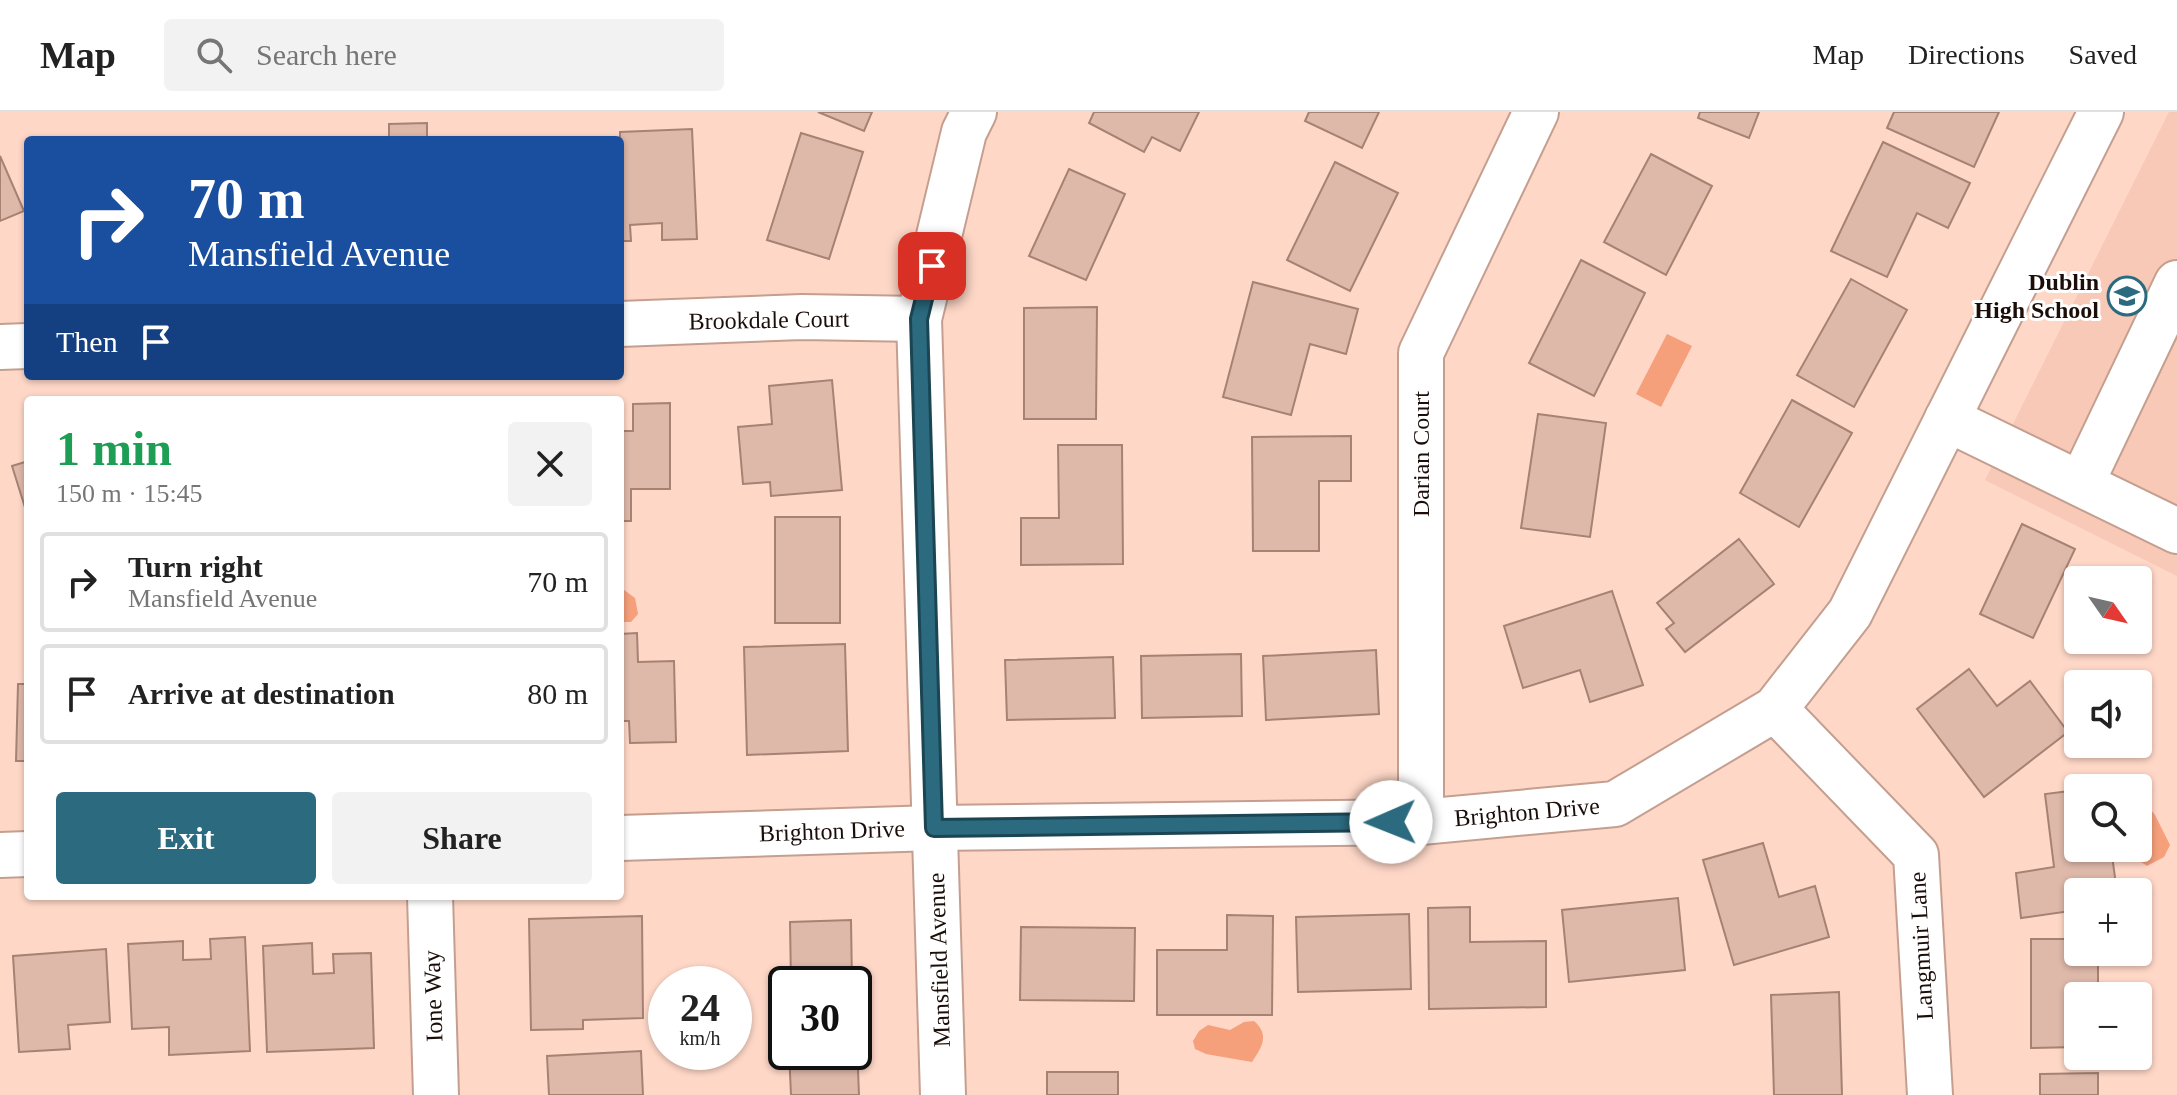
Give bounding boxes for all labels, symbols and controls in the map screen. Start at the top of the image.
search box [164,19,724,91]
icon: search [192,33,236,77]
text: Map [40,34,116,76]
text: Search here [256,38,397,71]
text: Map [1813,39,1864,70]
text: Directions [1908,39,2025,70]
text: Saved [2069,39,2137,70]
icon: right [56,168,160,272]
text: 70 m [188,168,305,230]
pin [898,232,966,300]
text: Mansfield Avenue [188,234,450,274]
icon: arrive [910,244,954,288]
place label: Dublin High School [1974,269,2099,323]
school or university icon: Dublin High School [2106,275,2148,317]
street label: Brookdale Court [688,306,850,334]
icon: arrive [134,320,178,364]
text: Then [56,325,118,358]
street label: Darian Court [1408,391,1434,517]
text: 1 min [56,422,172,475]
button: close [508,422,592,506]
text: 150 m · 15:45 [56,479,203,508]
text: Turn right [128,550,263,583]
icon: right [60,560,104,604]
text: 70 m [527,565,588,598]
north arrow [2064,566,2152,654]
map controls [2064,566,2152,1070]
text: Mansfield Avenue [128,584,317,613]
button: sound [2064,670,2152,758]
icon: arrive [60,672,104,716]
text: Arrive at destination [128,677,395,710]
text: 80 m [527,677,588,710]
button: search [2064,774,2152,862]
position arrow [1349,780,1433,864]
button: Exit [56,792,316,884]
button: Share [332,792,592,884]
street label: Brighton Drive [1453,793,1601,831]
street label: Brighton Drive [759,815,905,847]
street label: Langmuir Lane [1904,871,1938,1021]
street label: Mansfield Avenue [923,872,955,1048]
button: + [2064,878,2152,966]
street label: Ione Way [418,950,448,1042]
speed limit sign: 30 [768,966,872,1070]
button: − [2064,982,2152,1070]
text: 24 [680,985,720,1030]
text: km/h [679,1027,721,1049]

